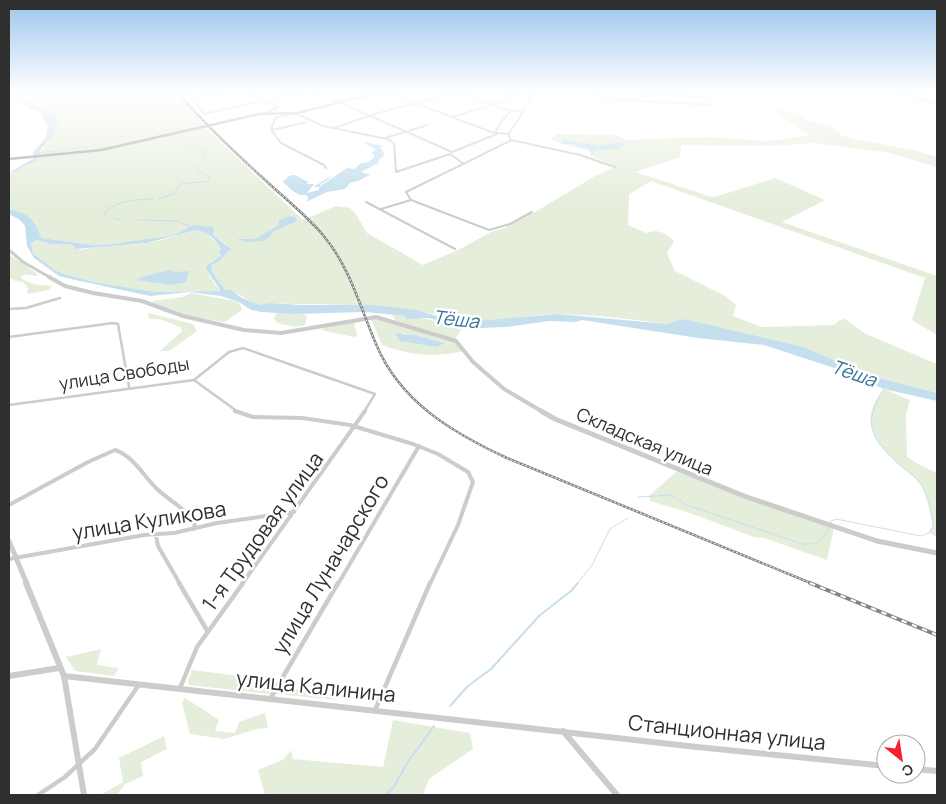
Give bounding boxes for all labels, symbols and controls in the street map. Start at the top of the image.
water label: Тёша [432,304,482,334]
street label: улица Свободы [57,351,191,395]
water label: Тёша [828,353,881,393]
street label: Складская улица [573,401,717,481]
street label: 1-я Трудовая улица [195,446,329,616]
street label: улица Луначарского [265,469,395,659]
street label: улица Куликова [70,494,228,546]
street label: улица Калинина [235,664,397,708]
street label: Станционная улица [627,708,827,756]
north arrow [876,734,926,784]
text: С [899,760,917,782]

